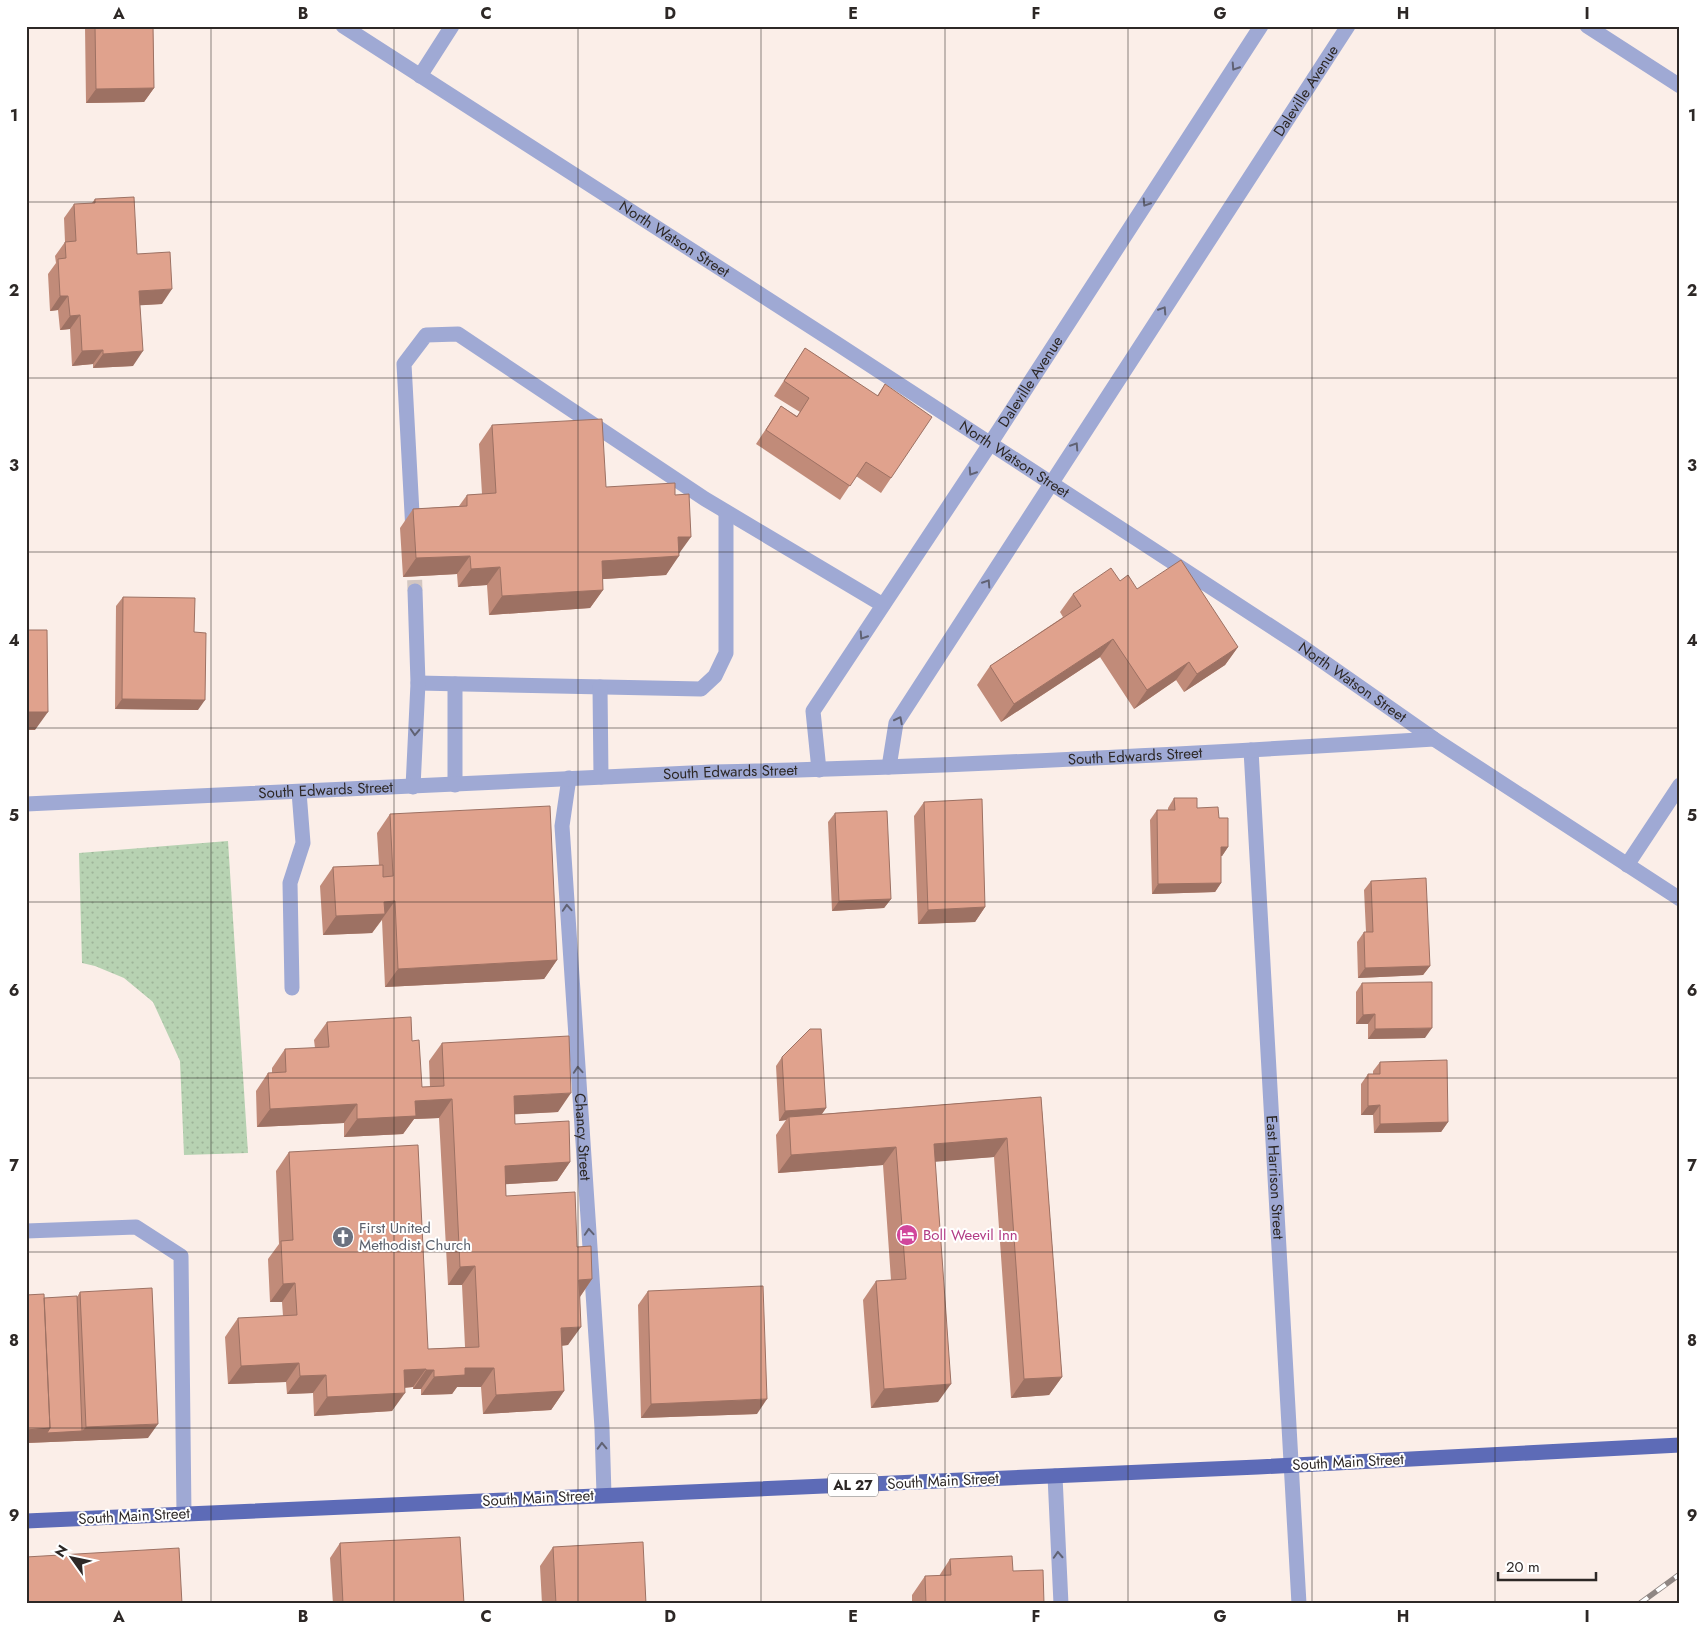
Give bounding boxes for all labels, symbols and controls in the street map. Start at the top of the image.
text: A [112,2,125,25]
text: B [298,2,308,25]
text: C [480,2,492,25]
text: D [664,2,676,25]
text: E [848,2,858,25]
text: F [1032,2,1040,25]
text: G [1213,2,1227,25]
text: H [1397,2,1409,25]
text: I [1584,2,1590,25]
street label: Daleville Avenue [1268,41,1344,141]
one-way arrow [1232,61,1241,71]
text: 1 [10,104,18,127]
text: 1 [1688,104,1696,127]
street label: North Watson Street [615,195,734,283]
one-way arrow [1143,198,1153,207]
text: 2 [9,279,19,302]
text: 2 [1687,279,1697,302]
one-way arrow [1157,306,1167,315]
street label: Daleville Avenue [993,331,1068,432]
street label: North Watson Street [955,415,1074,504]
one-way arrow [1069,443,1078,452]
text: 3 [9,454,19,477]
text: 3 [1687,454,1697,477]
one-way arrow [969,466,978,475]
one-way arrow [980,579,990,588]
text: 4 [8,629,20,652]
text: 4 [1686,629,1698,652]
one-way arrow [860,631,869,640]
street label: North Watson Street [1294,636,1411,728]
one-way arrow [893,716,903,725]
one-way arrow [410,728,421,736]
street label: South Edwards Street [1067,742,1203,771]
street label: South Edwards Street [662,759,798,785]
street label: South Edwards Street [258,776,394,804]
text: 5 [9,804,19,827]
text: 5 [1687,804,1697,827]
one-way arrow [562,903,573,911]
text: 6 [9,979,19,1002]
text: 6 [1687,979,1697,1002]
one-way arrow [573,1065,584,1073]
street label: Chancy Street [569,1092,597,1182]
street label: East Harrison Street [1261,1115,1290,1240]
text: 7 [9,1154,19,1177]
text: 7 [1687,1154,1697,1177]
place label: First United Methodist Church [359,1217,471,1256]
hotel icon: Boll Weevil Inn [895,1223,919,1247]
place label: Boll Weevil Inn [923,1224,1018,1246]
church icon: First United Methodist Church [331,1225,355,1249]
one-way arrow [583,1228,594,1236]
text: 8 [9,1329,19,1352]
text: 8 [1687,1329,1697,1352]
one-way arrow [597,1442,608,1450]
street label: South Main Street [1292,1448,1405,1476]
street label: South Main Street [887,1467,1000,1495]
road number: AL 27 [828,1474,878,1496]
street label: South Main Street [482,1484,595,1512]
street label: South Main Street [78,1502,191,1530]
text: 9 [9,1504,19,1527]
text: 9 [1687,1504,1697,1527]
north arrow [48,1532,98,1582]
text: N [50,1541,73,1561]
scale bar [1498,1550,1596,1582]
one-way arrow [1053,1551,1064,1559]
text: 20 m [1506,1556,1540,1578]
text: A [112,1605,125,1628]
text: B [298,1605,308,1628]
text: C [480,1605,492,1628]
text: D [664,1605,676,1628]
text: E [848,1605,858,1628]
text: F [1032,1605,1040,1628]
text: G [1213,1605,1227,1628]
text: H [1397,1605,1409,1628]
text: I [1584,1605,1590,1628]

